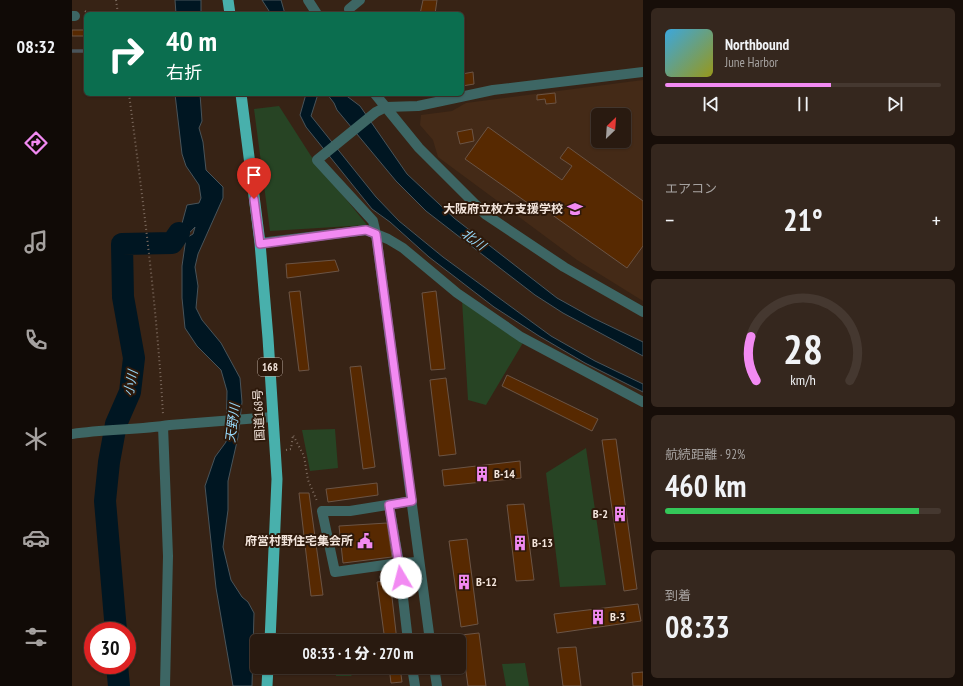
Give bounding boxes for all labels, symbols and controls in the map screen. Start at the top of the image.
text: 40 m [166,22,217,59]
icon: right [100,28,152,80]
text: 08:32 [17,35,55,58]
text: Northbound [725,35,789,54]
text: June Harbor [725,54,778,71]
text: 右折 [166,61,202,84]
icon: previous [700,93,722,115]
icon: pause [792,93,814,115]
icon: next [884,93,906,115]
north arrow [591,108,631,148]
map controls [591,108,631,148]
icon: directions [22,129,50,157]
pin [237,158,271,199]
icon: arrive [243,164,265,186]
text: エアコン [665,180,717,197]
school or university icon: 大阪府立枚方支援学校 [566,200,584,218]
text: 21° [783,200,823,239]
place label: 大阪府立枚方支援学校 [443,201,563,216]
text: − [665,206,674,234]
text: + [932,206,941,234]
water label: 北川 [458,225,491,255]
icon: music [22,228,50,256]
text: 28 [783,322,823,375]
icon: phone [22,326,50,354]
road number: 168 [258,358,282,376]
water label: 小川 [120,367,142,397]
text: km/h [790,370,816,389]
street label: 国道168号 [250,389,267,441]
water label: 天野川 [222,401,244,443]
icon: climate [22,425,50,453]
text: 航続距離 · 92% [665,446,745,463]
building icon: B-14 [473,465,491,483]
place label: B-14 [494,466,515,481]
text: 460 km [665,466,746,505]
building icon: B-2 [611,505,629,523]
place label: B-2 [593,506,608,521]
icon: car [22,524,50,552]
public building icon: 府営村野住宅集会所 [356,532,374,550]
place label: 府営村野住宅集会所 [245,533,353,548]
building icon: B-13 [511,534,529,552]
place label: B-13 [532,535,553,550]
position arrow [380,557,422,599]
building icon: B-12 [455,573,473,591]
place label: B-12 [476,574,497,589]
text: 到着 [665,587,691,604]
text: 08:33 [665,607,730,646]
building icon: B-3 [589,608,607,626]
place label: B-3 [610,609,625,624]
speed limit sign: 30 [84,622,136,674]
icon: filters [22,623,50,651]
text: 08:33 · 1 分 · 270 m [303,644,413,663]

